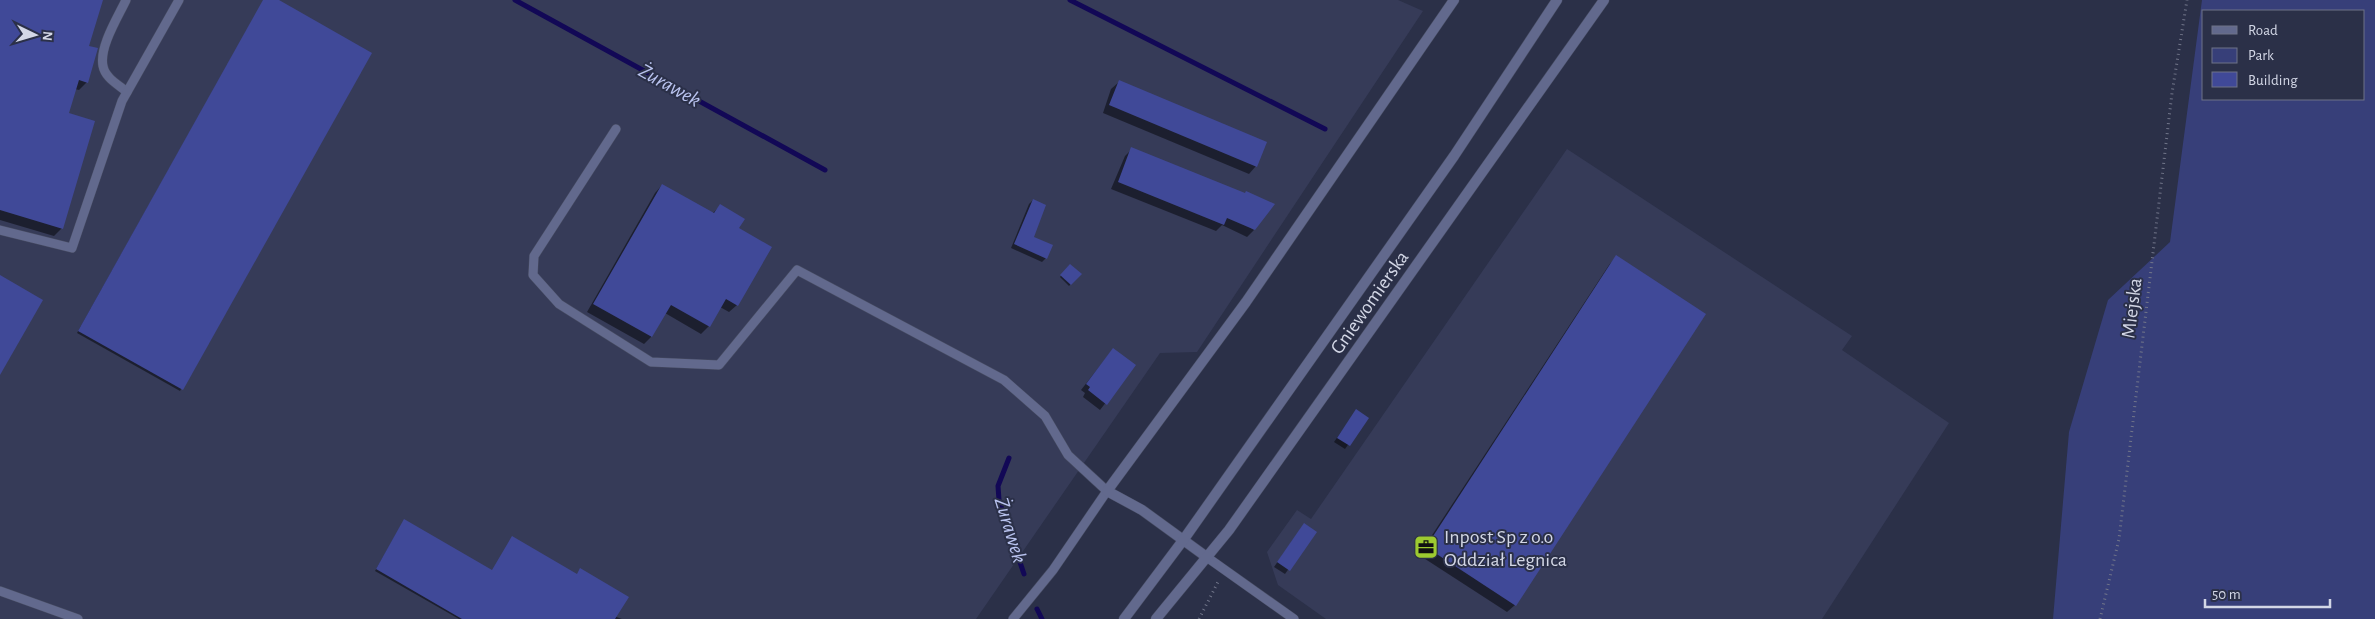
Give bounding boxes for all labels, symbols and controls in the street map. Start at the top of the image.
north arrow [10,10,60,60]
legend [2202,10,2365,100]
text: Road [2248,23,2278,38]
text: N [40,31,54,42]
text: Park [2248,48,2274,63]
water label: Żurawek [635,59,705,111]
text: Building [2248,73,2298,88]
street label: Gniewomierska [1327,247,1413,358]
street label: Miejska [2118,277,2146,339]
water label: Żurawek [991,495,1031,566]
place label: Inpost Sp z o.o Oddział Legnica [1444,527,1567,570]
office icon: Inpost Sp z o.o Oddział Legnica [1413,534,1439,560]
scale bar [2205,576,2330,608]
text: 50 m [2212,587,2241,602]

